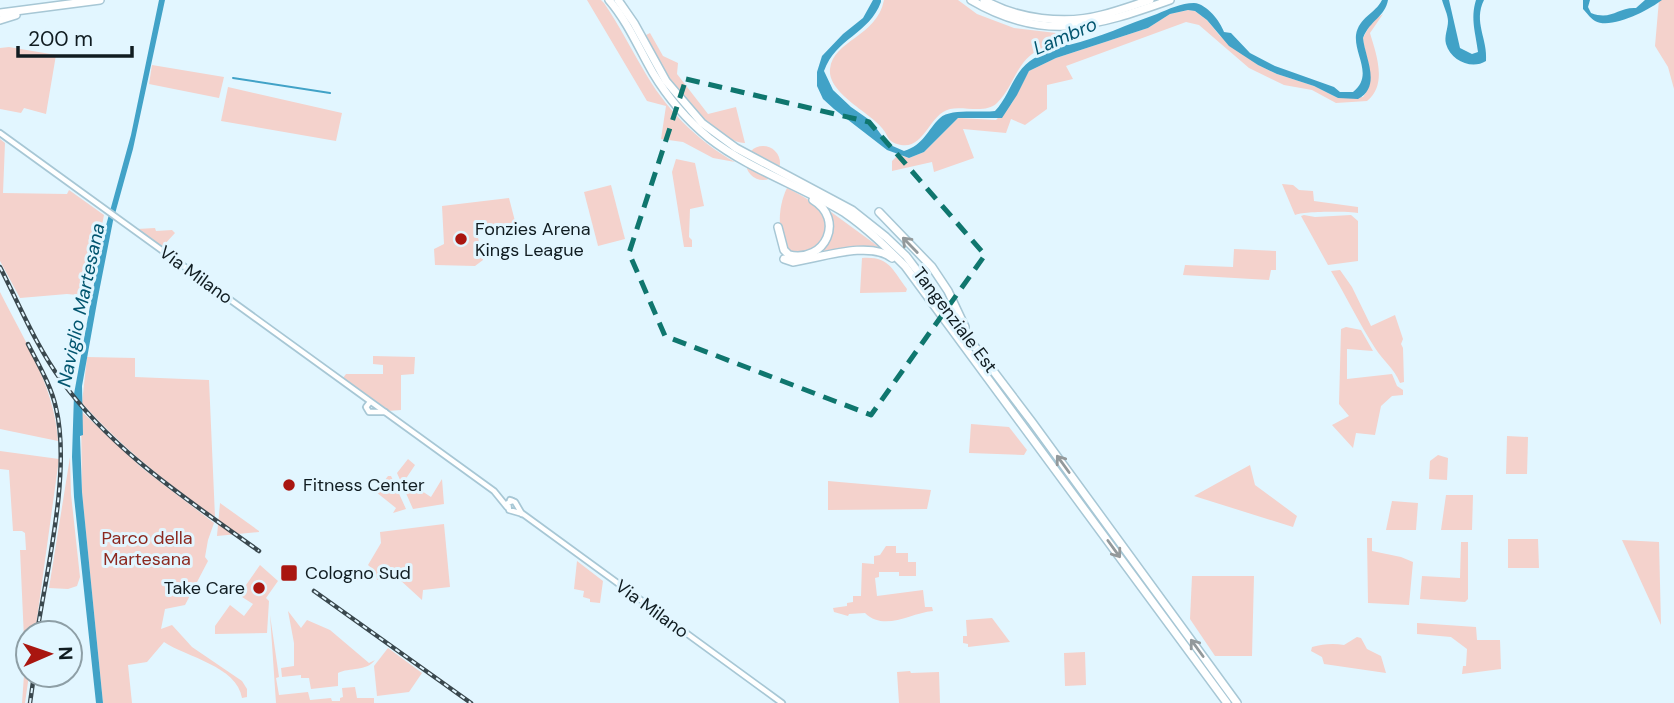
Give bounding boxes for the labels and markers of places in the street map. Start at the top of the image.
place label: Fonzies Arena Kings League [475,217,591,262]
marker: Fonzies Arena Kings League [453,231,469,247]
place label: Fitness Center [303,473,425,497]
marker: Fitness Center [281,477,297,493]
place label: Cologno Sud [305,561,411,585]
marker: Cologno Sud [279,563,299,583]
place label: Take Care [164,576,245,600]
marker: Take Care [251,580,267,596]

